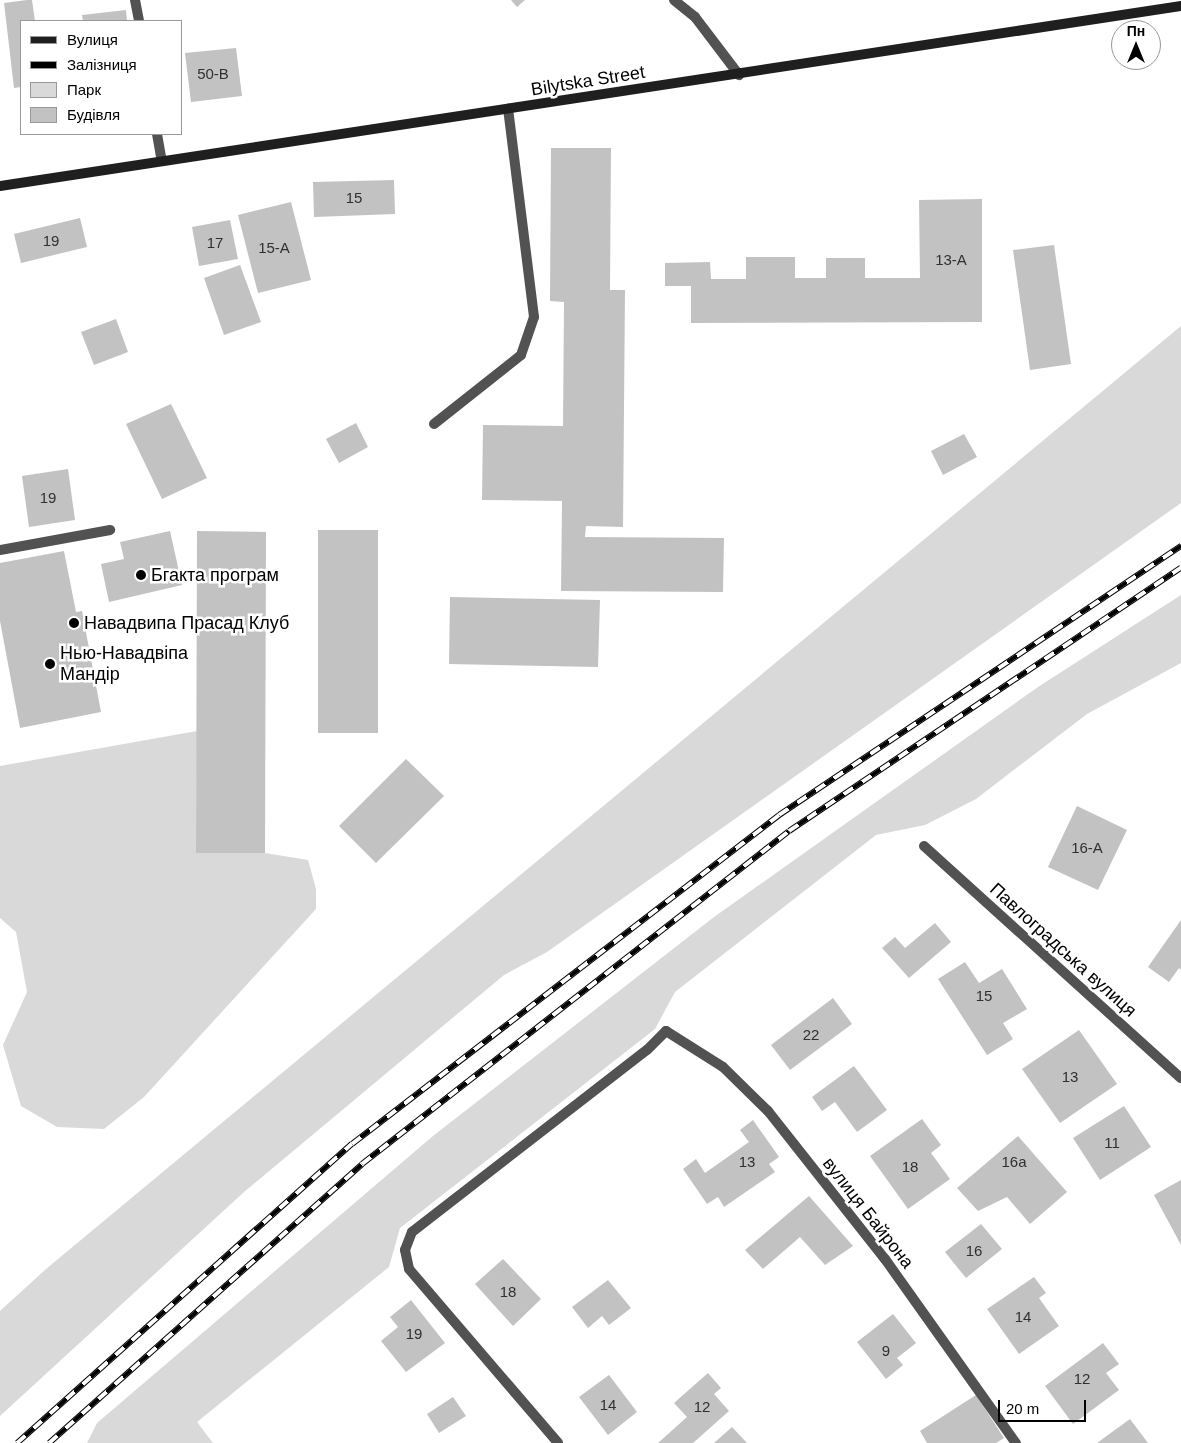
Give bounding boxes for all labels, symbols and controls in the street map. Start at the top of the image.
legend [20,20,182,135]
north arrow [1111,20,1161,70]
text: Пн [1127,23,1145,39]
text: Вулиця [67,31,118,48]
text: Залізниця [67,56,137,73]
street label: Bilytska Street [529,61,647,101]
house number: 50-В [197,65,229,83]
text: Парк [67,81,101,98]
text: Будівля [67,106,120,123]
house number: 15 [346,189,362,207]
house number: 19 [43,232,59,250]
house number: 17 [207,234,223,252]
house number: 15-А [258,239,290,257]
house number: 13-А [935,251,967,269]
house number: 19 [40,489,56,507]
place label: Бгакта програм [151,564,279,586]
marker: Бгакта програм [135,569,147,581]
place label: Навадвипа Прасад Клуб [84,612,289,634]
marker: Навадвипа Прасад Клуб [68,617,80,629]
place label: Нью-Навадвіпа Мандір [60,643,188,686]
marker: Нью-Навадвіпа Мандір [44,658,56,670]
house number: 16-А [1071,839,1103,857]
street label: Павлоградська вулиця [985,878,1141,1022]
house number: 15 [976,987,992,1005]
house number: 22 [803,1026,819,1044]
house number: 13 [1062,1068,1078,1086]
house number: 11 [1104,1134,1120,1152]
house number: 13 [739,1153,755,1171]
street label: вулиця Байрона [818,1153,918,1273]
house number: 16а [1001,1153,1027,1171]
house number: 18 [902,1158,918,1176]
house number: 16 [966,1242,982,1260]
house number: 18 [500,1283,516,1301]
house number: 14 [1015,1308,1031,1326]
house number: 19 [406,1325,422,1343]
house number: 9 [882,1342,890,1360]
house number: 12 [1074,1370,1090,1388]
scale bar [1001,1390,1088,1422]
house number: 14 [600,1396,616,1414]
house number: 12 [694,1398,710,1416]
text: 20 m [1006,1400,1039,1417]

